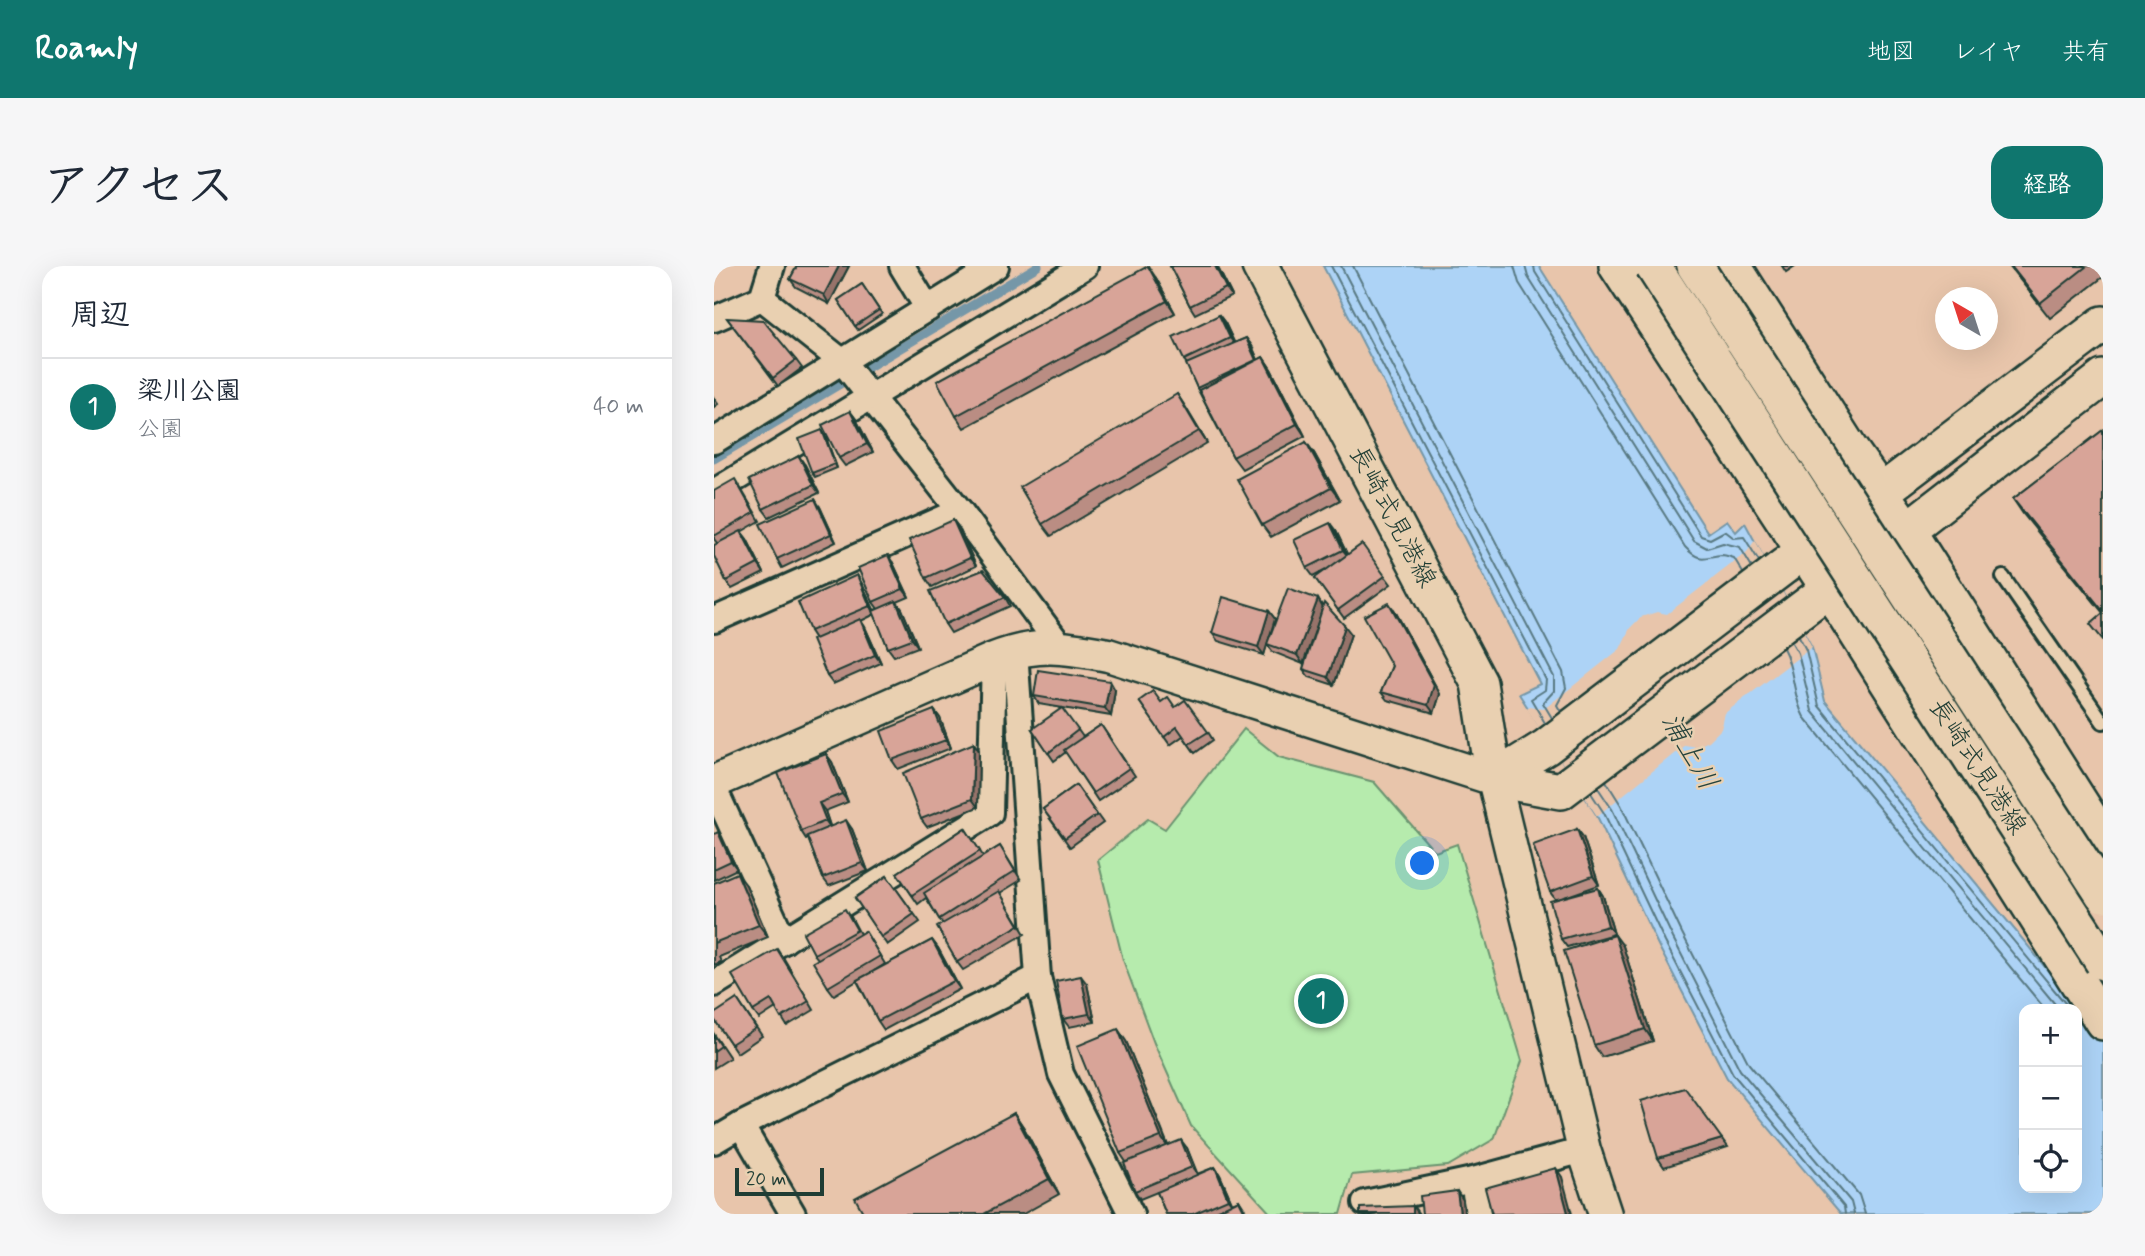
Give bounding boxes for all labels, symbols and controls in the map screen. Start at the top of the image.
text: Roamly [35,27,138,71]
text: 地図 [1867,37,1915,68]
text: レイヤ [1953,37,2024,68]
text: 共有 [2062,37,2110,68]
button: 経路 [1991,146,2103,219]
text: アクセス [42,155,235,220]
north arrow [1935,287,1998,350]
text: 周辺 [70,296,130,335]
text: 梁川公園 [137,375,241,409]
text: 1 [88,392,98,422]
text: 40 m [593,392,644,422]
text: 公園 [137,415,183,445]
street label: 長崎式見港線 [1340,440,1444,594]
street label: 長崎式見港線 [1920,692,2034,842]
water label: 浦上川 [1652,706,1726,798]
your location [1405,846,1439,880]
pin: 1 [1298,975,1344,1027]
map controls [2019,1004,2082,1193]
button: + [2019,1004,2082,1067]
button: − [2019,1067,2082,1130]
button: locate [2019,1130,2082,1193]
scale bar [735,1165,824,1197]
text: 20 m [746,1167,786,1192]

